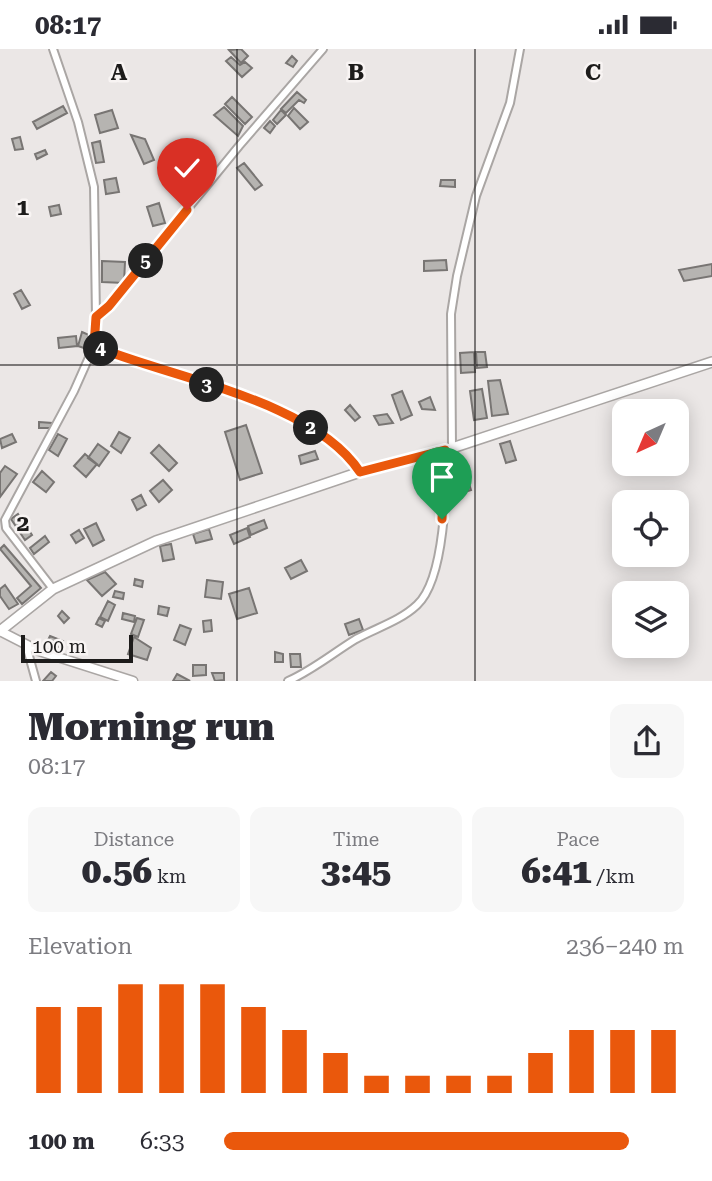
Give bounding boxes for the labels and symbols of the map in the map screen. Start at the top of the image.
text: A [111,59,128,86]
text: B [348,59,364,86]
text: C [585,59,601,86]
pin [157,138,217,210]
text: 1 [17,194,30,221]
pin: 5 [128,243,164,279]
pin: 4 [84,331,119,367]
pin: 3 [190,367,224,403]
north arrow [612,399,690,476]
pin: 2 [294,411,328,445]
pin [412,447,472,519]
text: 2 [17,510,29,537]
scale bar [21,631,133,663]

